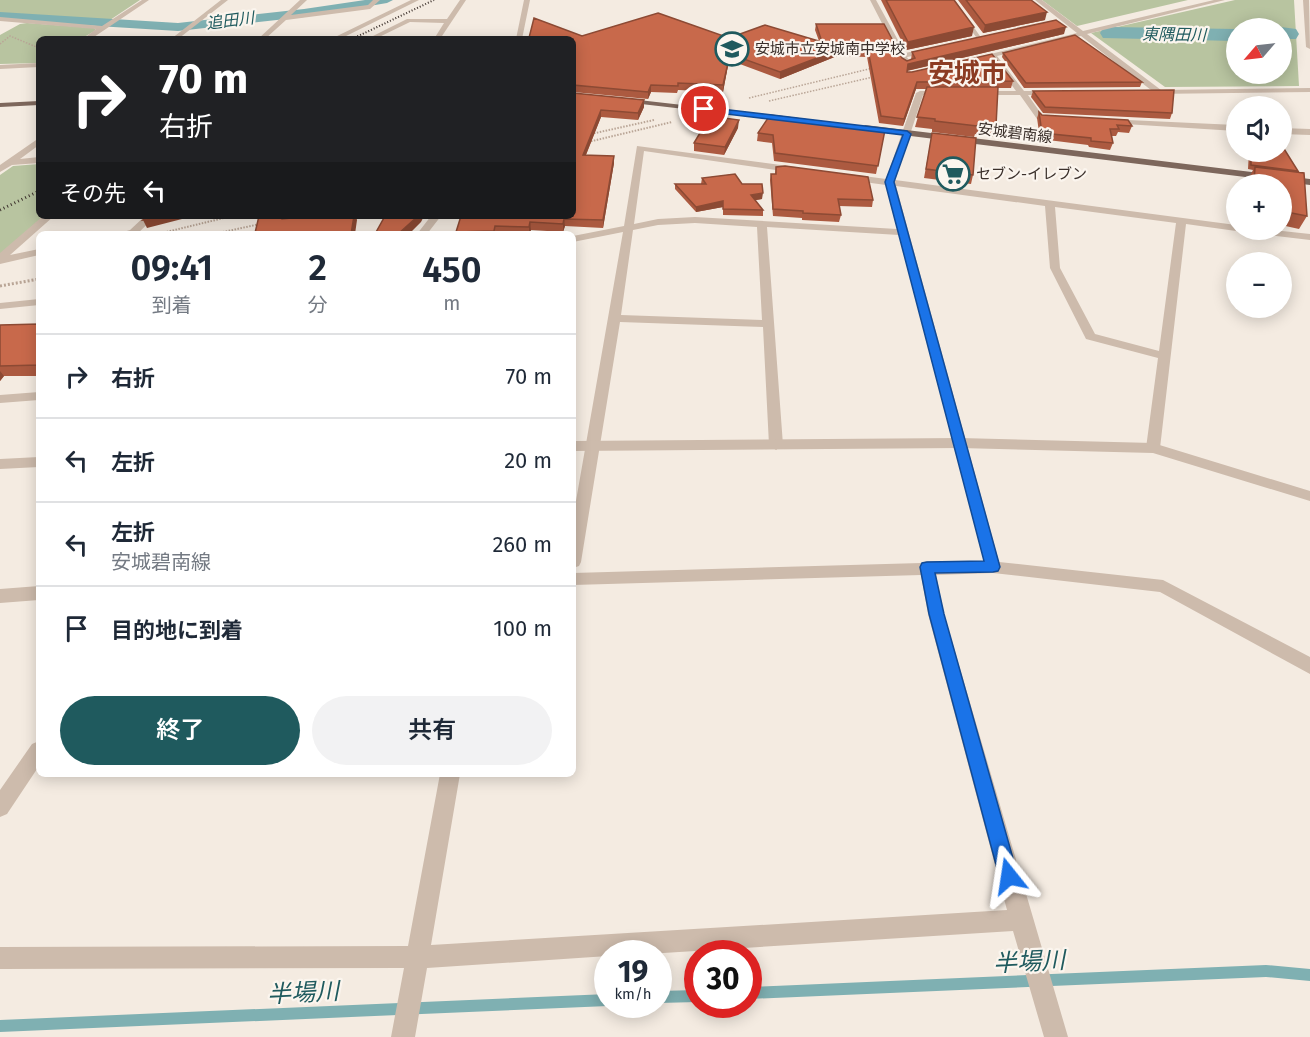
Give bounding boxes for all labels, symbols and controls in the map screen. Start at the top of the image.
water label: 追田川 [205,8,257,33]
north arrow [1226,18,1292,84]
map controls [1226,18,1292,318]
water label: 東隅田川 [1142,24,1208,45]
school or university icon: 安城市立安城南中学校 [714,31,750,67]
place label: 安城市立安城南中学校 [755,40,905,58]
text: 70 m [159,54,248,104]
district label: 安城市 [928,58,1006,89]
icon: right [60,60,138,138]
pin [678,83,729,134]
icon: arrive [687,92,720,125]
button: sound [1226,96,1292,162]
text: 右折 [159,111,213,143]
street label: 安城碧南線 [977,119,1053,147]
supermarket icon: セブン-イレブン [935,156,971,192]
place label: セブン-イレブン [976,165,1087,183]
icon: left [138,174,171,207]
button: + [1226,174,1292,240]
text: その先 [60,180,126,207]
text: 09:41 [130,246,213,290]
text: 2 [308,246,327,290]
text: 450 [422,248,482,292]
button: − [1226,252,1292,318]
text: m [443,291,460,315]
text: 到着 [152,293,192,317]
text: 分 [308,293,328,317]
icon: right [60,360,93,393]
text: 70 m [506,363,552,390]
text: 右折 [111,365,155,392]
icon: left [60,444,93,477]
text: 20 m [504,447,552,474]
text: 左折 [111,449,155,476]
text: 左折 [111,519,155,546]
icon: left [60,528,93,561]
text: 260 m [492,531,552,558]
text: 安城碧南線 [111,550,211,574]
icon: arrive [60,612,93,645]
text: 100 m [493,615,552,642]
text: 目的地に到着 [111,617,243,644]
button: 終了 [60,696,300,765]
button: 共有 [312,696,552,765]
position arrow [977,844,1041,908]
speed limit sign: 30 [684,940,762,1018]
water label: 半場川 [992,946,1069,978]
text: 19 [618,954,648,990]
water label: 半場川 [266,977,343,1009]
text: km/h [614,985,652,1003]

